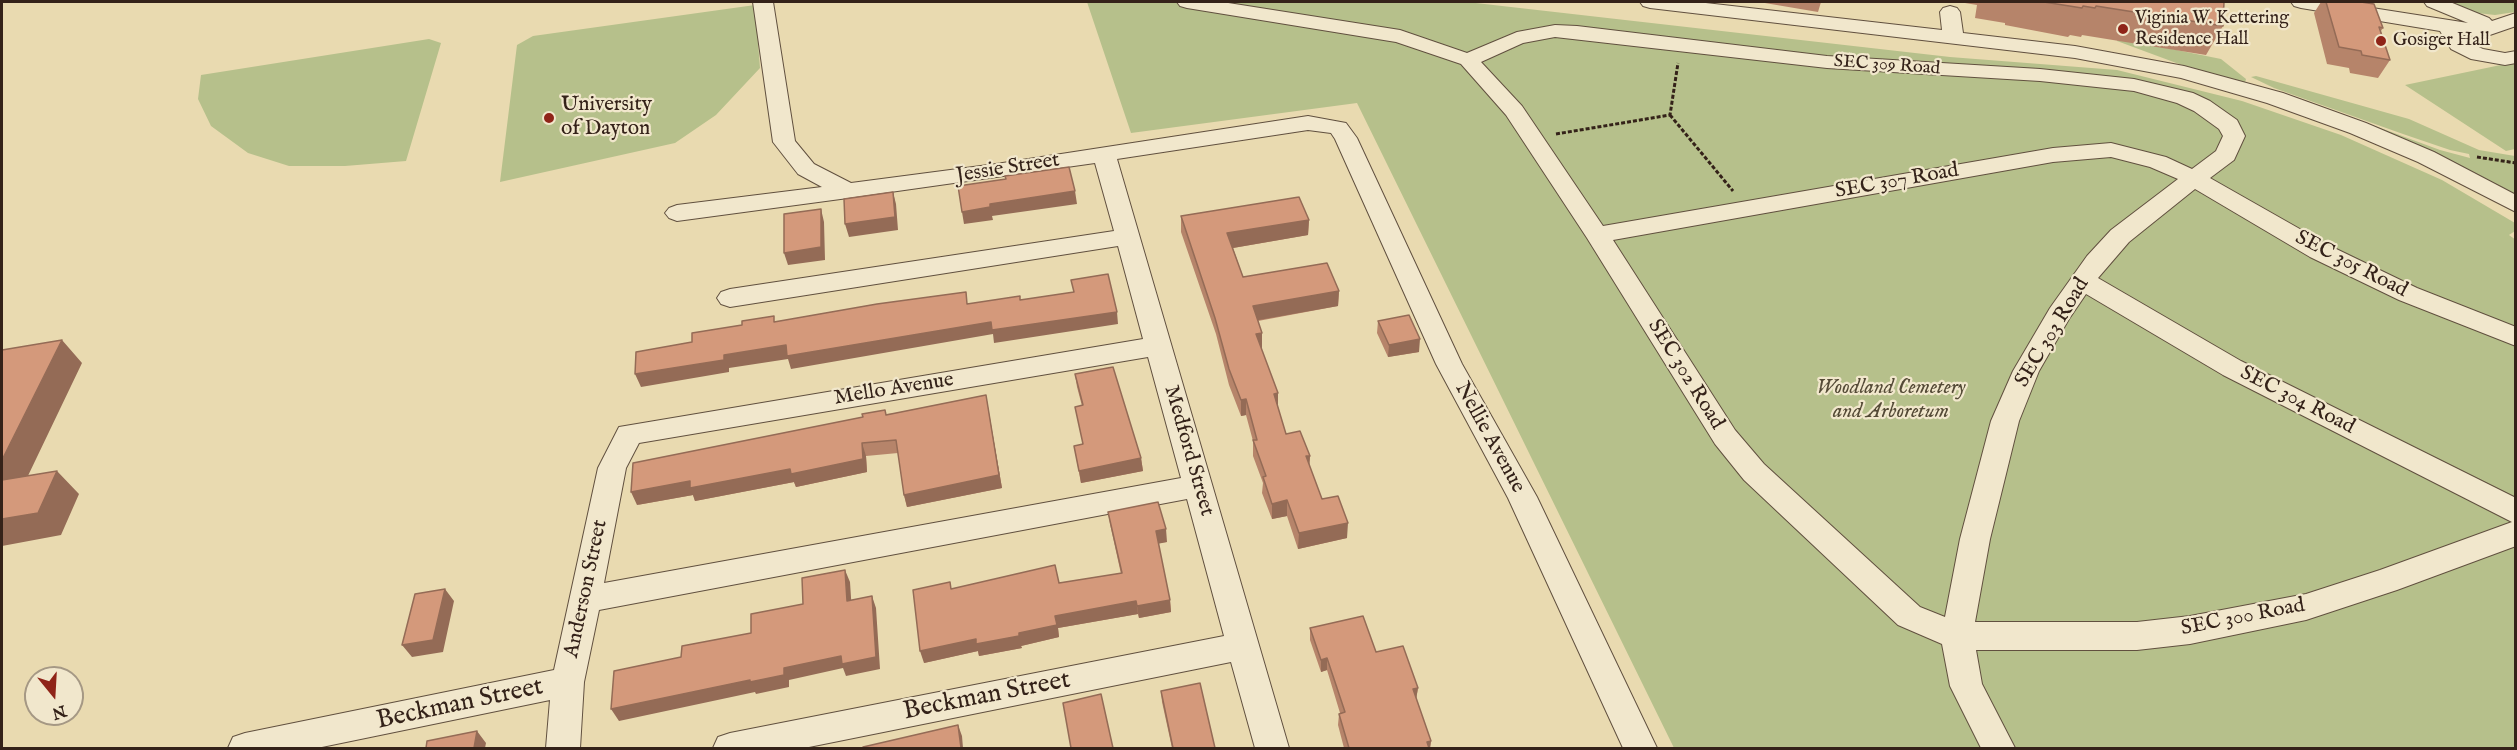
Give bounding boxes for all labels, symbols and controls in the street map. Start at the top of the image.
place label: Viginia W. Kettering Residence Hall [2135,8,2289,50]
marker: Viginia W. Kettering Residence Hall [2116,22,2130,36]
place label: Gosiger Hall [2393,30,2490,52]
marker: Gosiger Hall [2374,34,2388,48]
street label: SEC 309 Road [1833,52,1941,80]
place label: University of Dayton [561,93,652,143]
marker: University of Dayton [542,111,556,125]
street label: Jessie Street [954,148,1062,190]
street label: SEC 307 Road [1833,159,1961,205]
street label: SEC 305 Road [2291,226,2411,304]
street label: SEC 303 Road [2011,274,2095,392]
street label: SEC 302 Road [1641,315,1729,435]
street label: SEC 304 Road [2235,361,2359,441]
street label: Mello Avenue [832,368,956,412]
park label: Woodland Cemetery and Arboretum [1816,376,1966,426]
street label: Nellie Avenue [1448,378,1530,498]
street label: Medford Street [1157,383,1219,519]
street label: Anderson Street [560,518,614,660]
street label: SEC 300 Road [2179,594,2307,642]
north arrow [24,666,84,726]
street label: Beckman Street [901,666,1073,728]
street label: Beckman Street [374,672,546,738]
text: N [49,700,69,723]

